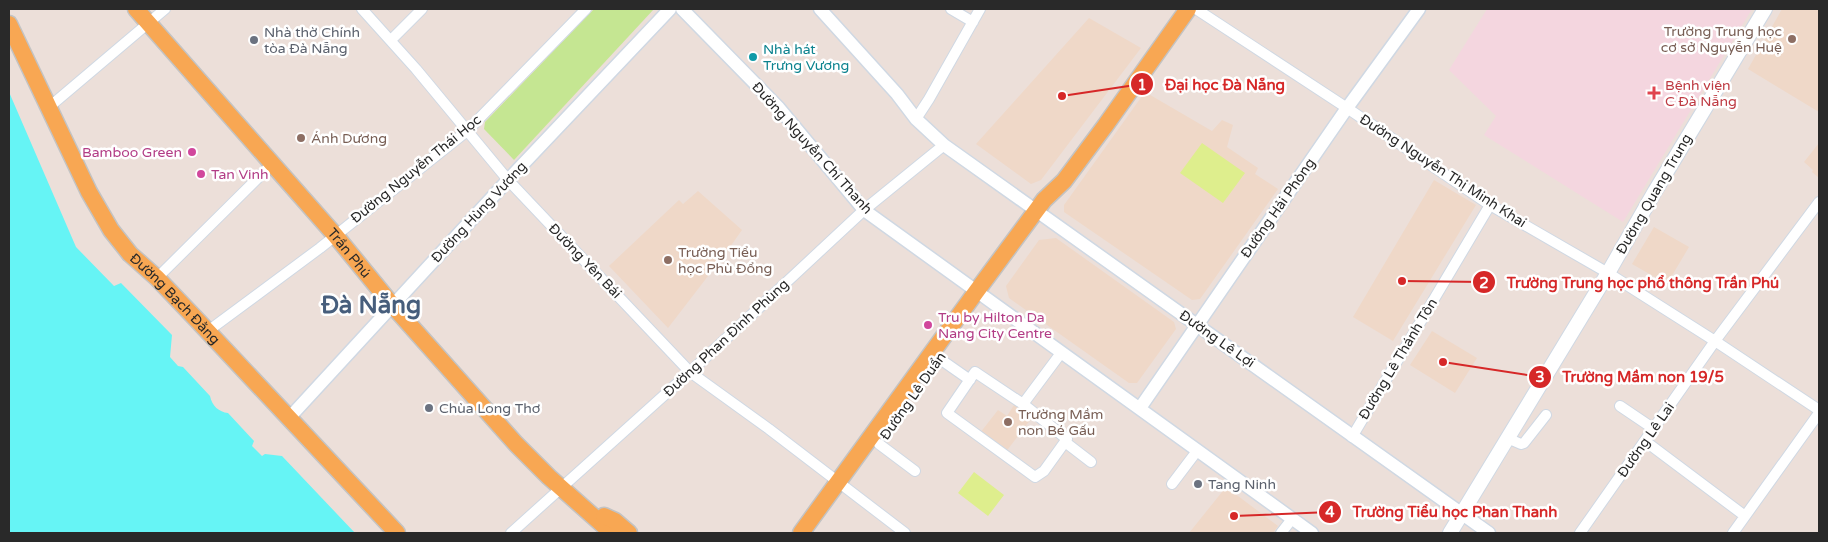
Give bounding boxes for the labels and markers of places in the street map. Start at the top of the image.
place label: Trường Trung học cơ sở Nguyễn Huệ [1661,23,1782,56]
place label: Nhà thờ Chính tòa Đà Nẵng [264,24,360,57]
marker: Trường Trung học cơ sở Nguyễn Huệ [1786,33,1798,45]
marker: Nhà thờ Chính tòa Đà Nẵng [248,34,260,46]
place label: Nhà hát Trưng Vương [763,41,849,74]
marker: Nhà hát Trưng Vương [747,51,759,63]
callout: Đại học Đà Nẵng [1130,69,1295,99]
place label: Bệnh viện C Đà Nẵng [1665,77,1737,110]
marker: Bệnh viện C Đà Nẵng [1647,86,1661,100]
place label: Ánh Dương [311,130,387,147]
marker: Ánh Dương [295,132,307,144]
place label: Bamboo Green [82,144,182,161]
marker: Bamboo Green [186,146,198,158]
place label: Tan Vinh [211,166,269,183]
marker: Tan Vinh [195,168,207,180]
place label: Trường Tiểu học Phù Đổng [678,244,772,277]
marker: Trường Tiểu học Phù Đổng [662,254,674,266]
callout: Trường Trung học phổ thông Trần Phú [1471,267,1789,297]
place label: Tru by Hilton Da Nang City Centre [938,309,1052,342]
marker: Tru by Hilton Da Nang City Centre [922,319,934,331]
callout: Trường Mầm non 19/5 [1528,362,1734,392]
place label: Chùa Long Thơ [439,400,540,417]
marker: Chùa Long Thơ [423,402,435,414]
place label: Trường Mầm non Bé Gấu [1018,406,1103,439]
marker: Trường Mầm non Bé Gấu [1002,416,1014,428]
place label: Tang Ninh [1208,476,1276,493]
marker: Tang Ninh [1192,478,1204,490]
callout: Trường Tiểu học Phan Thanh [1318,497,1567,527]

